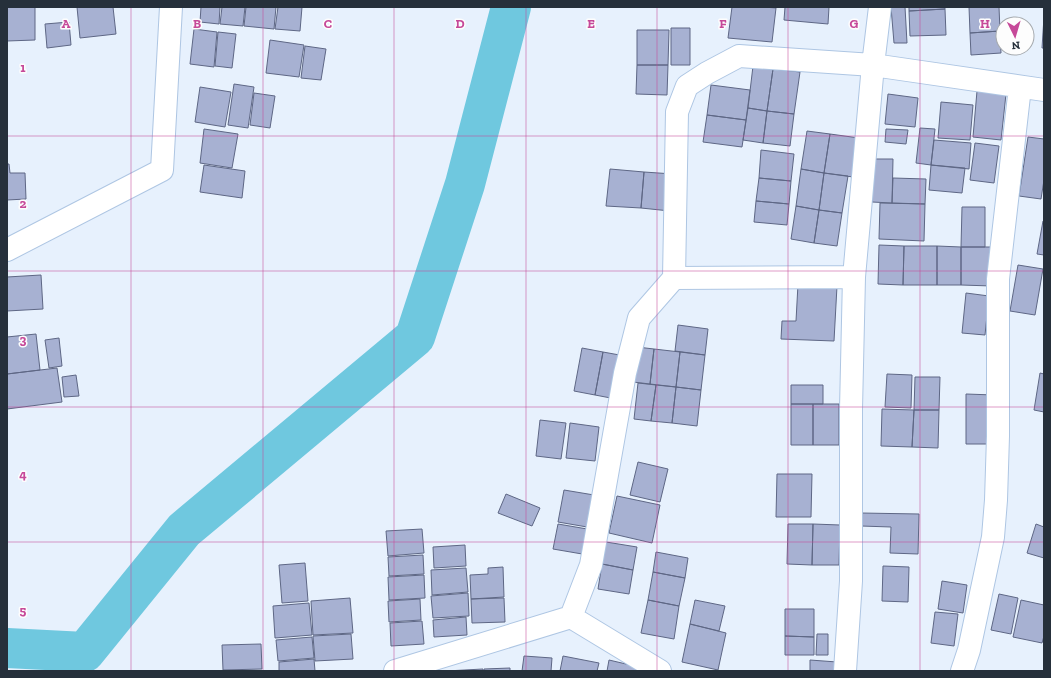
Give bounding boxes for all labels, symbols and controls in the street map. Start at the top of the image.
text: A [62,16,71,31]
text: B [193,16,201,31]
text: C [324,16,332,31]
text: D [455,16,465,31]
text: E [587,16,595,31]
text: F [719,16,727,31]
text: G [850,16,859,31]
text: H [980,16,990,31]
north arrow [995,16,1035,56]
text: N [1010,39,1021,52]
text: 1 [20,60,26,75]
text: 2 [20,196,27,211]
text: 3 [20,332,27,347]
text: 4 [19,467,27,482]
text: 5 [20,603,27,618]

